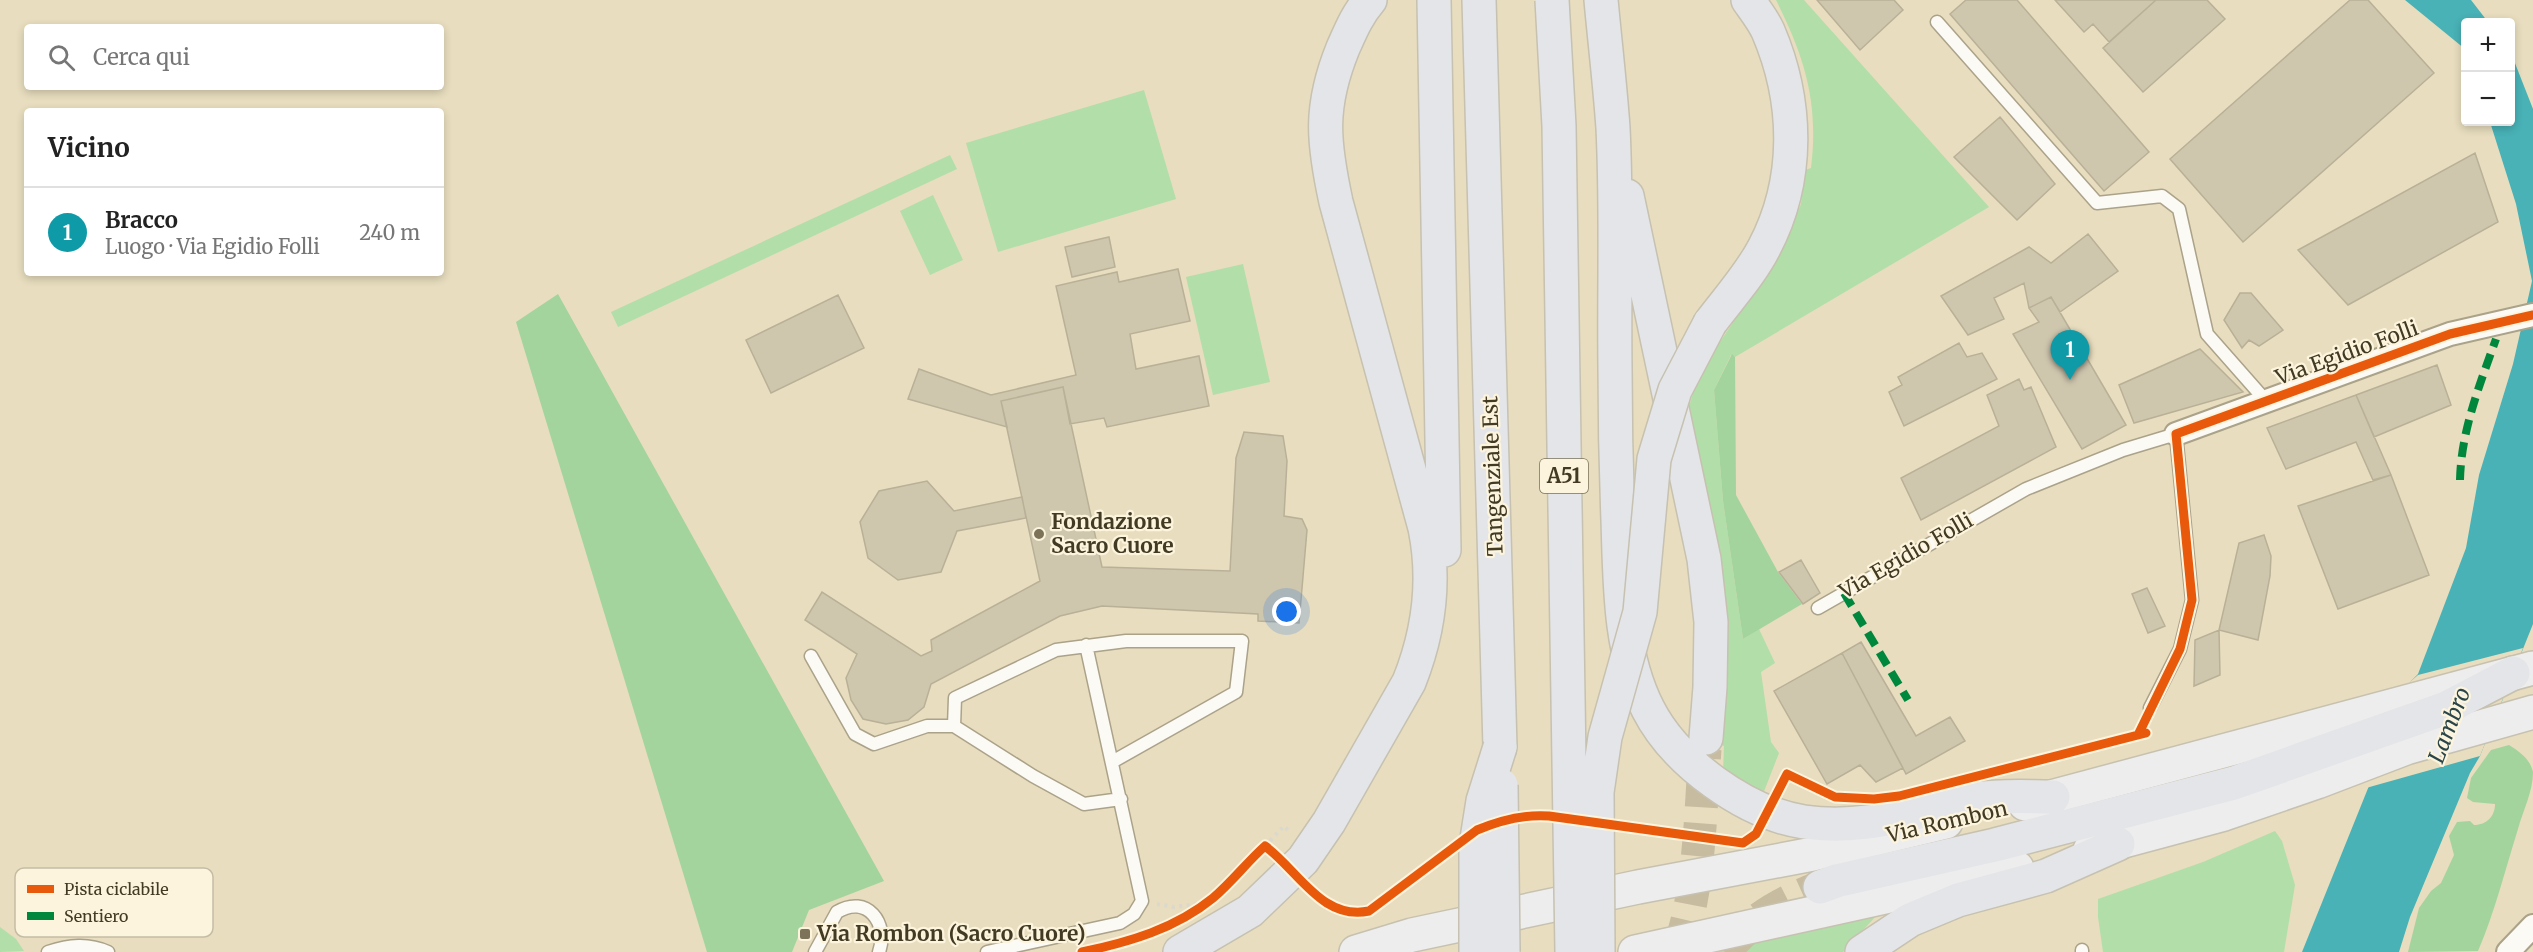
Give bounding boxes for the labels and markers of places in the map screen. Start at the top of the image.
pin: 1 [2050,330,2090,380]
place label: Fondazione Sacro Cuore [1051,508,1174,559]
marker: Fondazione Sacro Cuore [1032,527,1046,541]
place label: Via Rombon (Sacro Cuore) [816,920,1085,947]
marker: Via Rombon (Sacro Cuore) [798,927,812,941]

